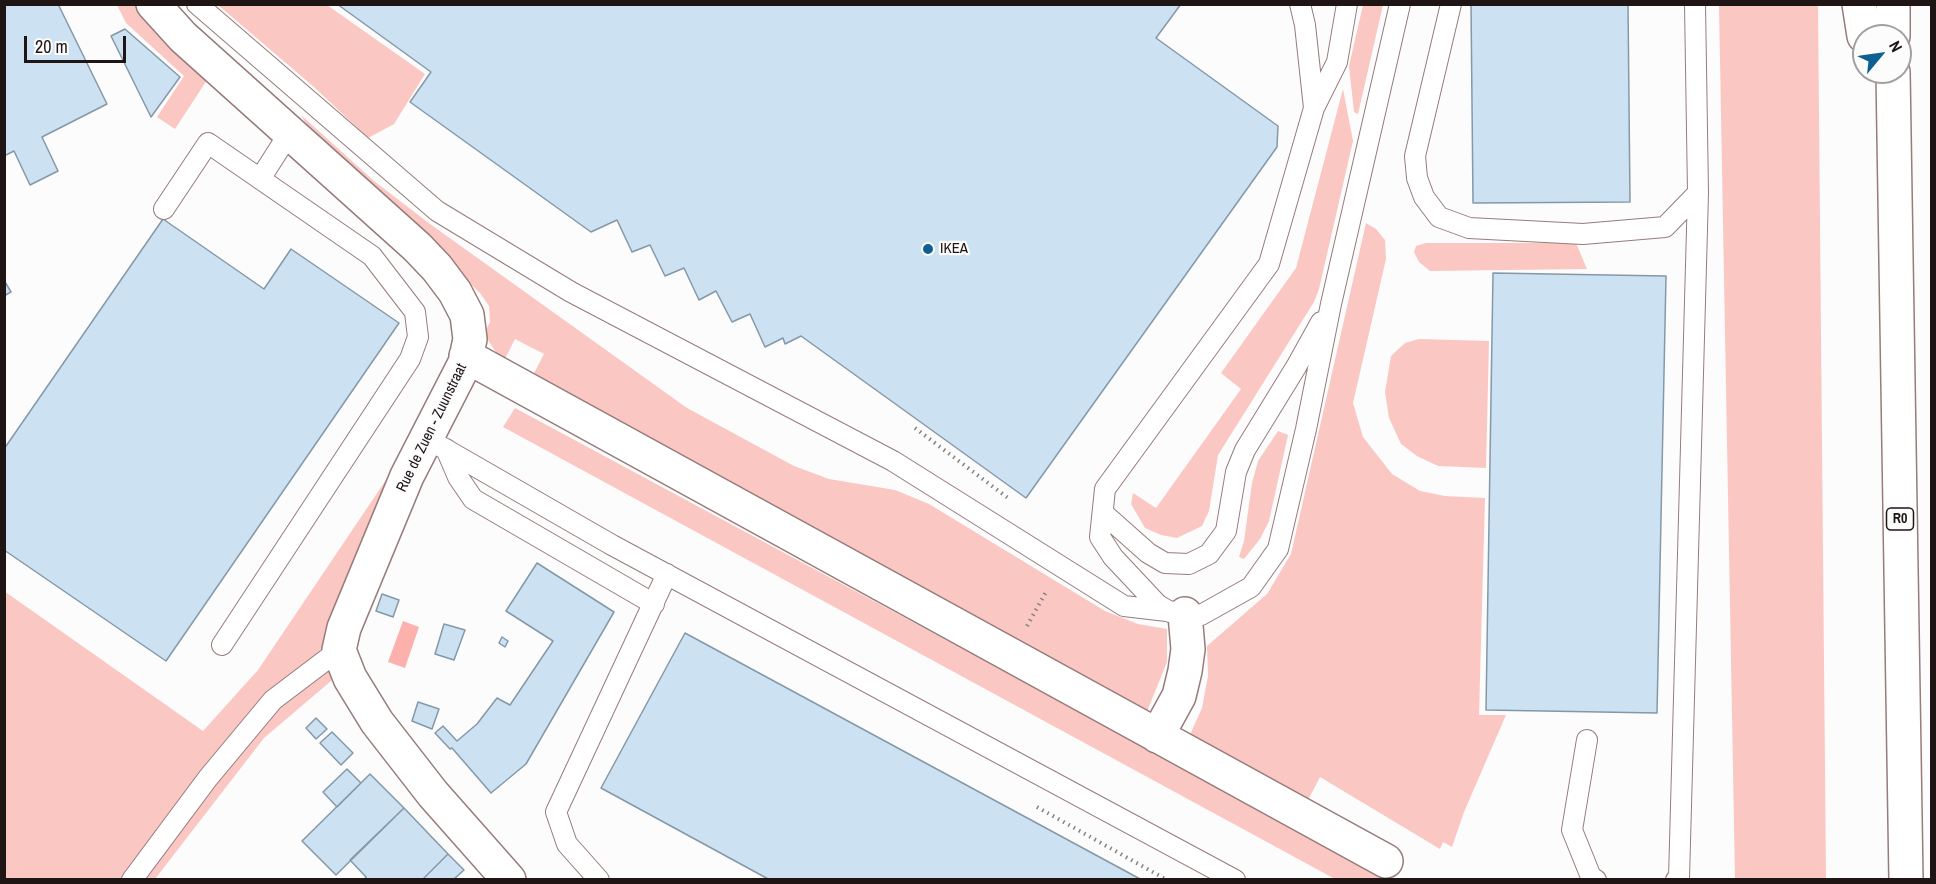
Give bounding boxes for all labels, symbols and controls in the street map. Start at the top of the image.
scale bar [27,24,129,62]
north arrow [1852,24,1912,84]
text: 20 m [35,34,68,59]
text: N [1884,37,1908,56]
place label: IKEA [940,240,968,258]
marker: IKEA [921,242,935,256]
street label: Rue de Zuen - Zuunstraat [393,361,471,495]
road number: R0 [1886,508,1914,530]

